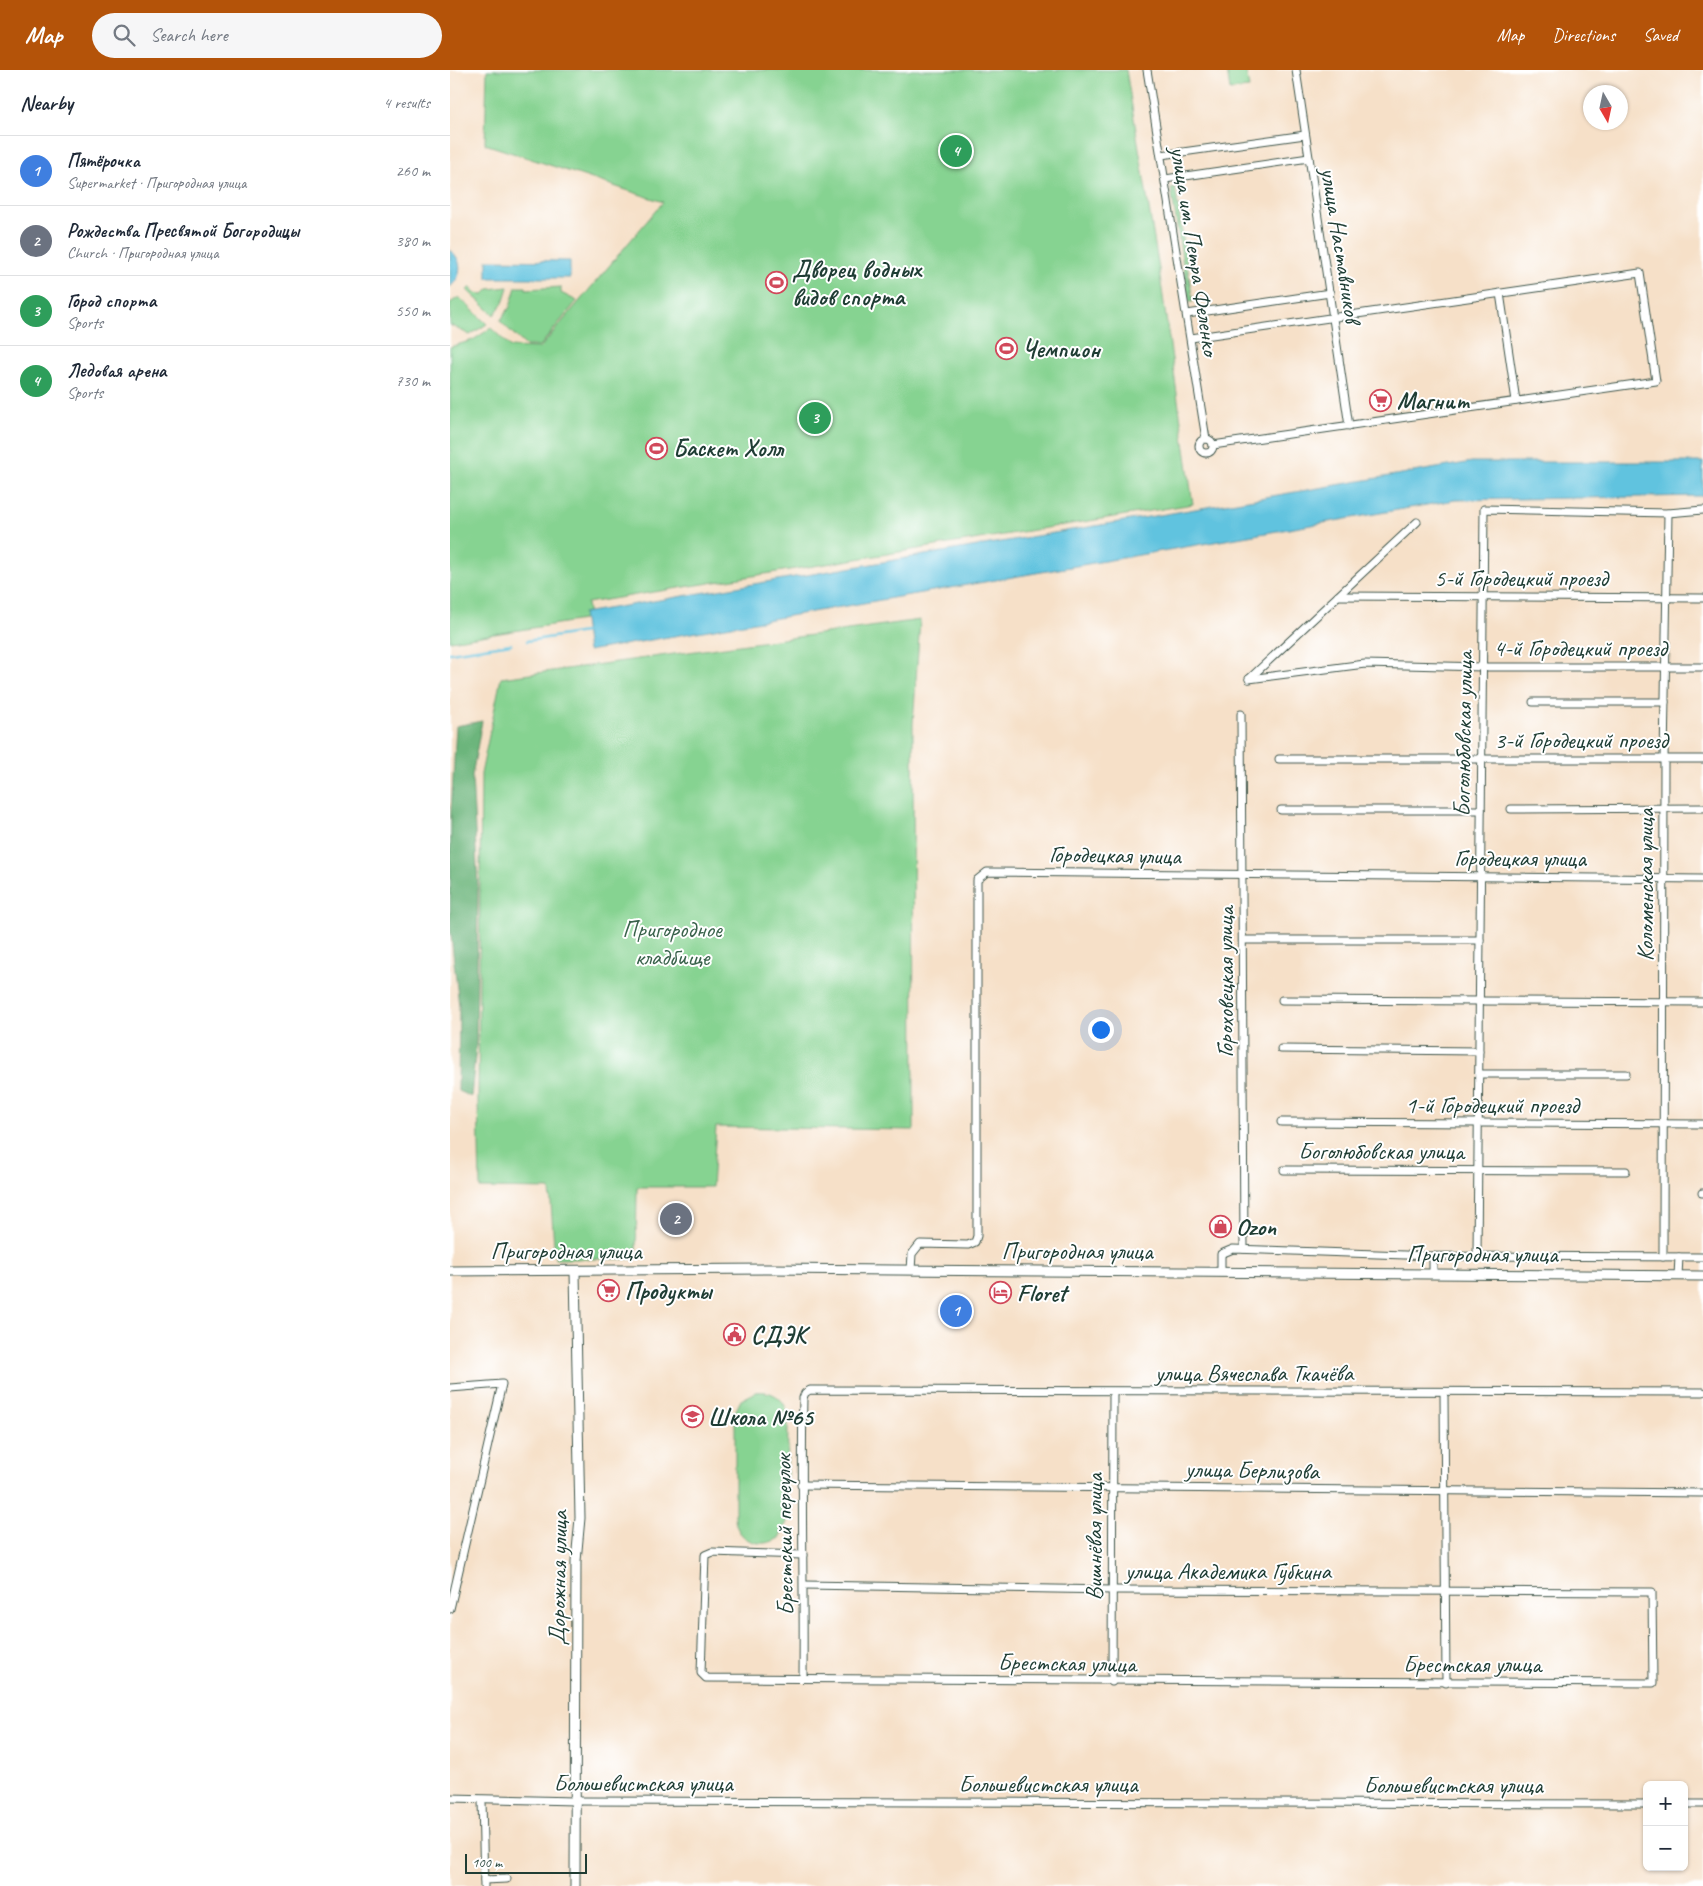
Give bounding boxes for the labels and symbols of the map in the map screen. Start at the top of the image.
north arrow [1583,85,1628,130]
pin: 4 [940,132,972,170]
street label: улица им. Петра Феленко [1163,142,1227,360]
street label: улица Наставников [1314,163,1369,329]
place label: Дворец водных видов спорта [792,254,922,312]
sports icon: Дворец водных видов спорта [764,271,788,295]
place label: Чемпион [1022,334,1102,364]
sports icon: Чемпион [994,337,1018,361]
place label: Магнит [1397,386,1470,416]
supermarket icon: Магнит [1369,389,1393,413]
pin: 3 [799,399,831,437]
place label: Баскет Холл [673,433,785,463]
sports icon: Баскет Холл [645,436,669,460]
street label: 5-й Городецкий проезд [1434,563,1610,593]
street label: 4-й Городецкий проезд [1493,633,1669,663]
street label: Боголюбовская улица [1447,649,1479,817]
street label: 3-й Городецкий проезд [1494,725,1670,755]
street label: Коломенская улица [1630,807,1660,961]
street label: Городецкая улица [1049,839,1182,871]
street label: Городецкая улица [1454,843,1587,873]
street label: Гороховецкая улица [1210,904,1240,1057]
park label: Пригородное кладбище [622,914,724,972]
your location [1088,1017,1114,1043]
street label: 1-й Городецкий проезд [1405,1090,1581,1120]
street label: Боголюбовская улица [1298,1136,1466,1166]
pin: 2 [660,1200,692,1238]
place label: Ozon [1236,1212,1277,1242]
shop icon: Ozon [1208,1215,1232,1239]
street label: Пригородная улица [490,1236,643,1266]
street label: Пригородная улица [1001,1236,1154,1266]
street label: Пригородная улица [1406,1239,1559,1269]
place label: Продукты [625,1276,713,1306]
place label: Floret [1017,1278,1070,1308]
supermarket icon: Продукты [597,1279,621,1303]
hotel icon: Floret [989,1281,1013,1305]
pin: 1 [940,1292,972,1330]
place label: СДЭК [751,1320,811,1350]
public building icon: СДЭК [723,1323,747,1347]
street label: улица Вячеслава Ткачёва [1153,1358,1355,1388]
place label: Школа №65 [708,1402,815,1432]
school or university icon: Школа №65 [680,1405,704,1429]
street label: Брестский переулок [768,1452,800,1616]
street label: улица Берлизова [1183,1454,1321,1486]
street label: Вишнёвая улица [1079,1472,1109,1601]
street label: Дорожная улица [542,1509,574,1646]
street label: улица Академика Губкина [1123,1556,1332,1586]
street label: Брестская улица [998,1647,1138,1679]
street label: Брестская улица [1403,1649,1543,1679]
street label: Большевистская улица [553,1768,734,1798]
street label: Большевистская улица [958,1769,1139,1799]
street label: Большевистская улица [1363,1770,1544,1800]
scale bar [465,1851,588,1874]

